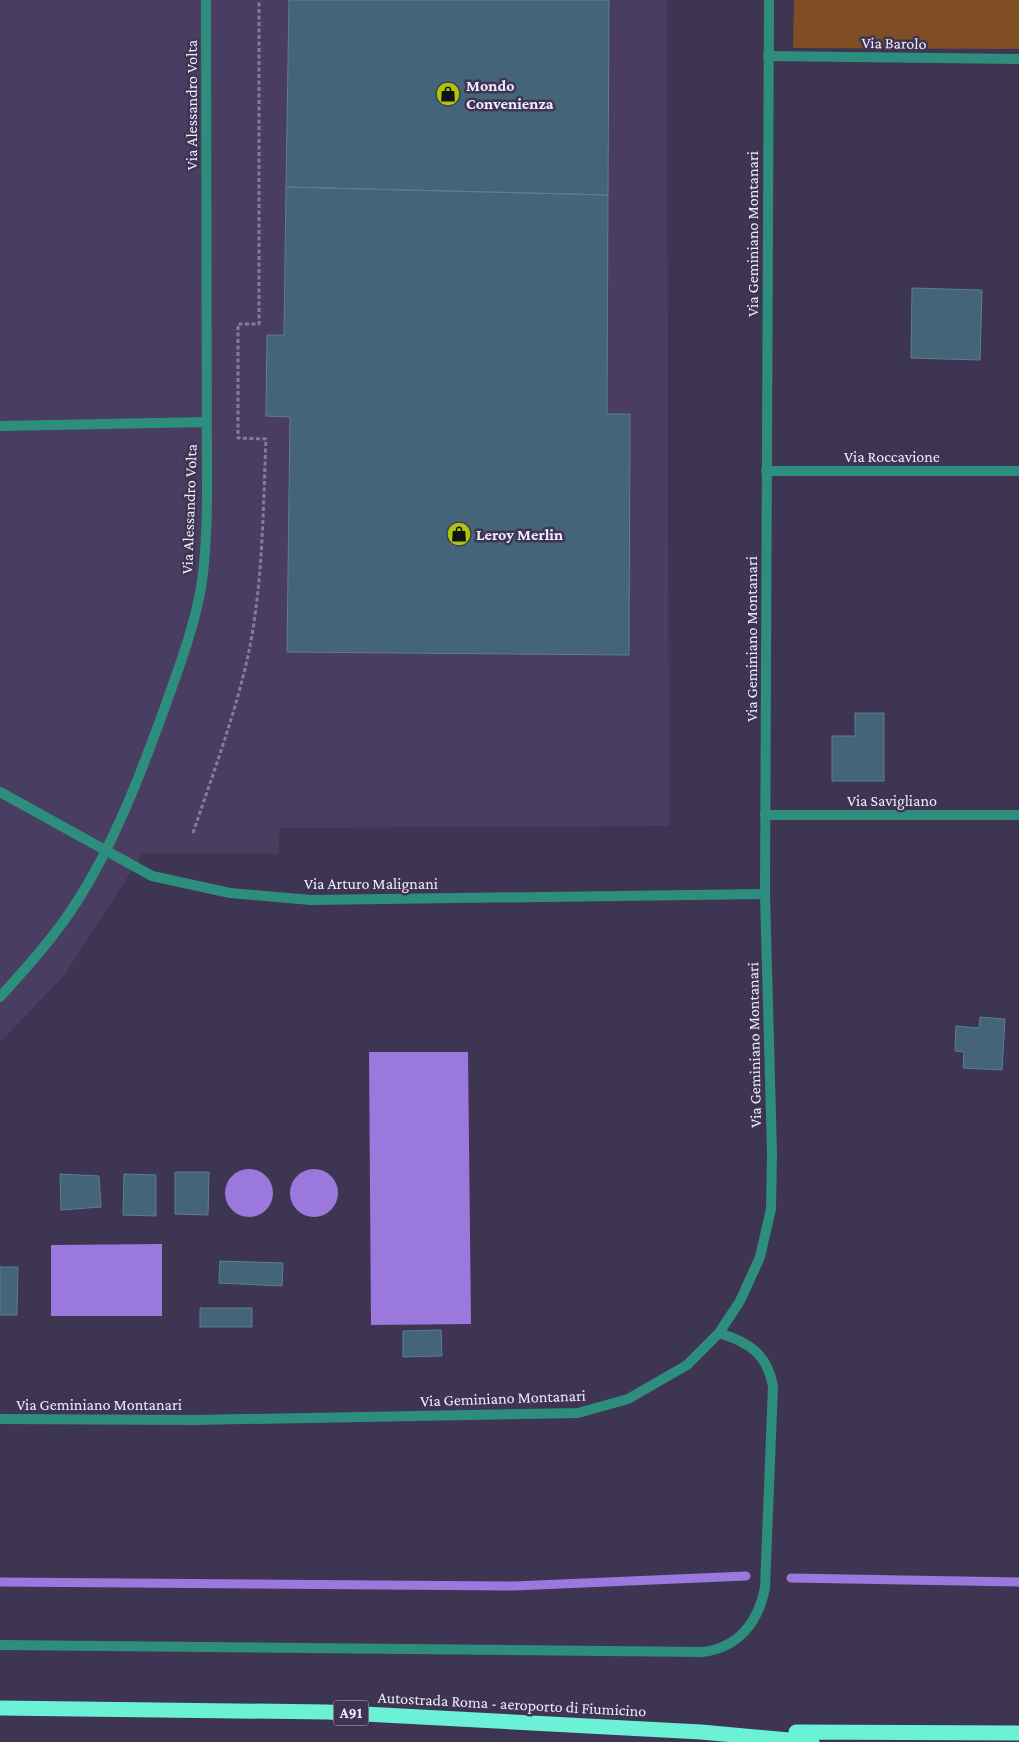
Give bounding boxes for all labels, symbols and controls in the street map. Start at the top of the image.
street label: Via Barolo [861,34,927,52]
street label: Via Alessandro Volta [183,39,200,170]
place label: Mondo Convenienza [466,77,554,112]
shop icon: Mondo Convenienza [435,81,461,107]
street label: Via Geminiano Montanari [744,151,761,317]
street label: Via Alessandro Volta [178,443,200,574]
street label: Via Roccavione [844,448,940,465]
shop icon: Leroy Merlin [446,521,472,547]
place label: Leroy Merlin [476,526,563,543]
street label: Via Geminiano Montanari [743,556,760,722]
street label: Via Savigliano [847,792,937,810]
street label: Via Arturo Malignani [304,875,438,893]
street label: Via Geminiano Montanari [744,962,764,1128]
street label: Via Geminiano Montanari [420,1387,586,1409]
street label: Via Geminiano Montanari [16,1396,182,1413]
street label: Autostrada Roma - aeroporto di Fiumicino [377,1688,647,1721]
road number: A91 [334,1700,368,1726]

